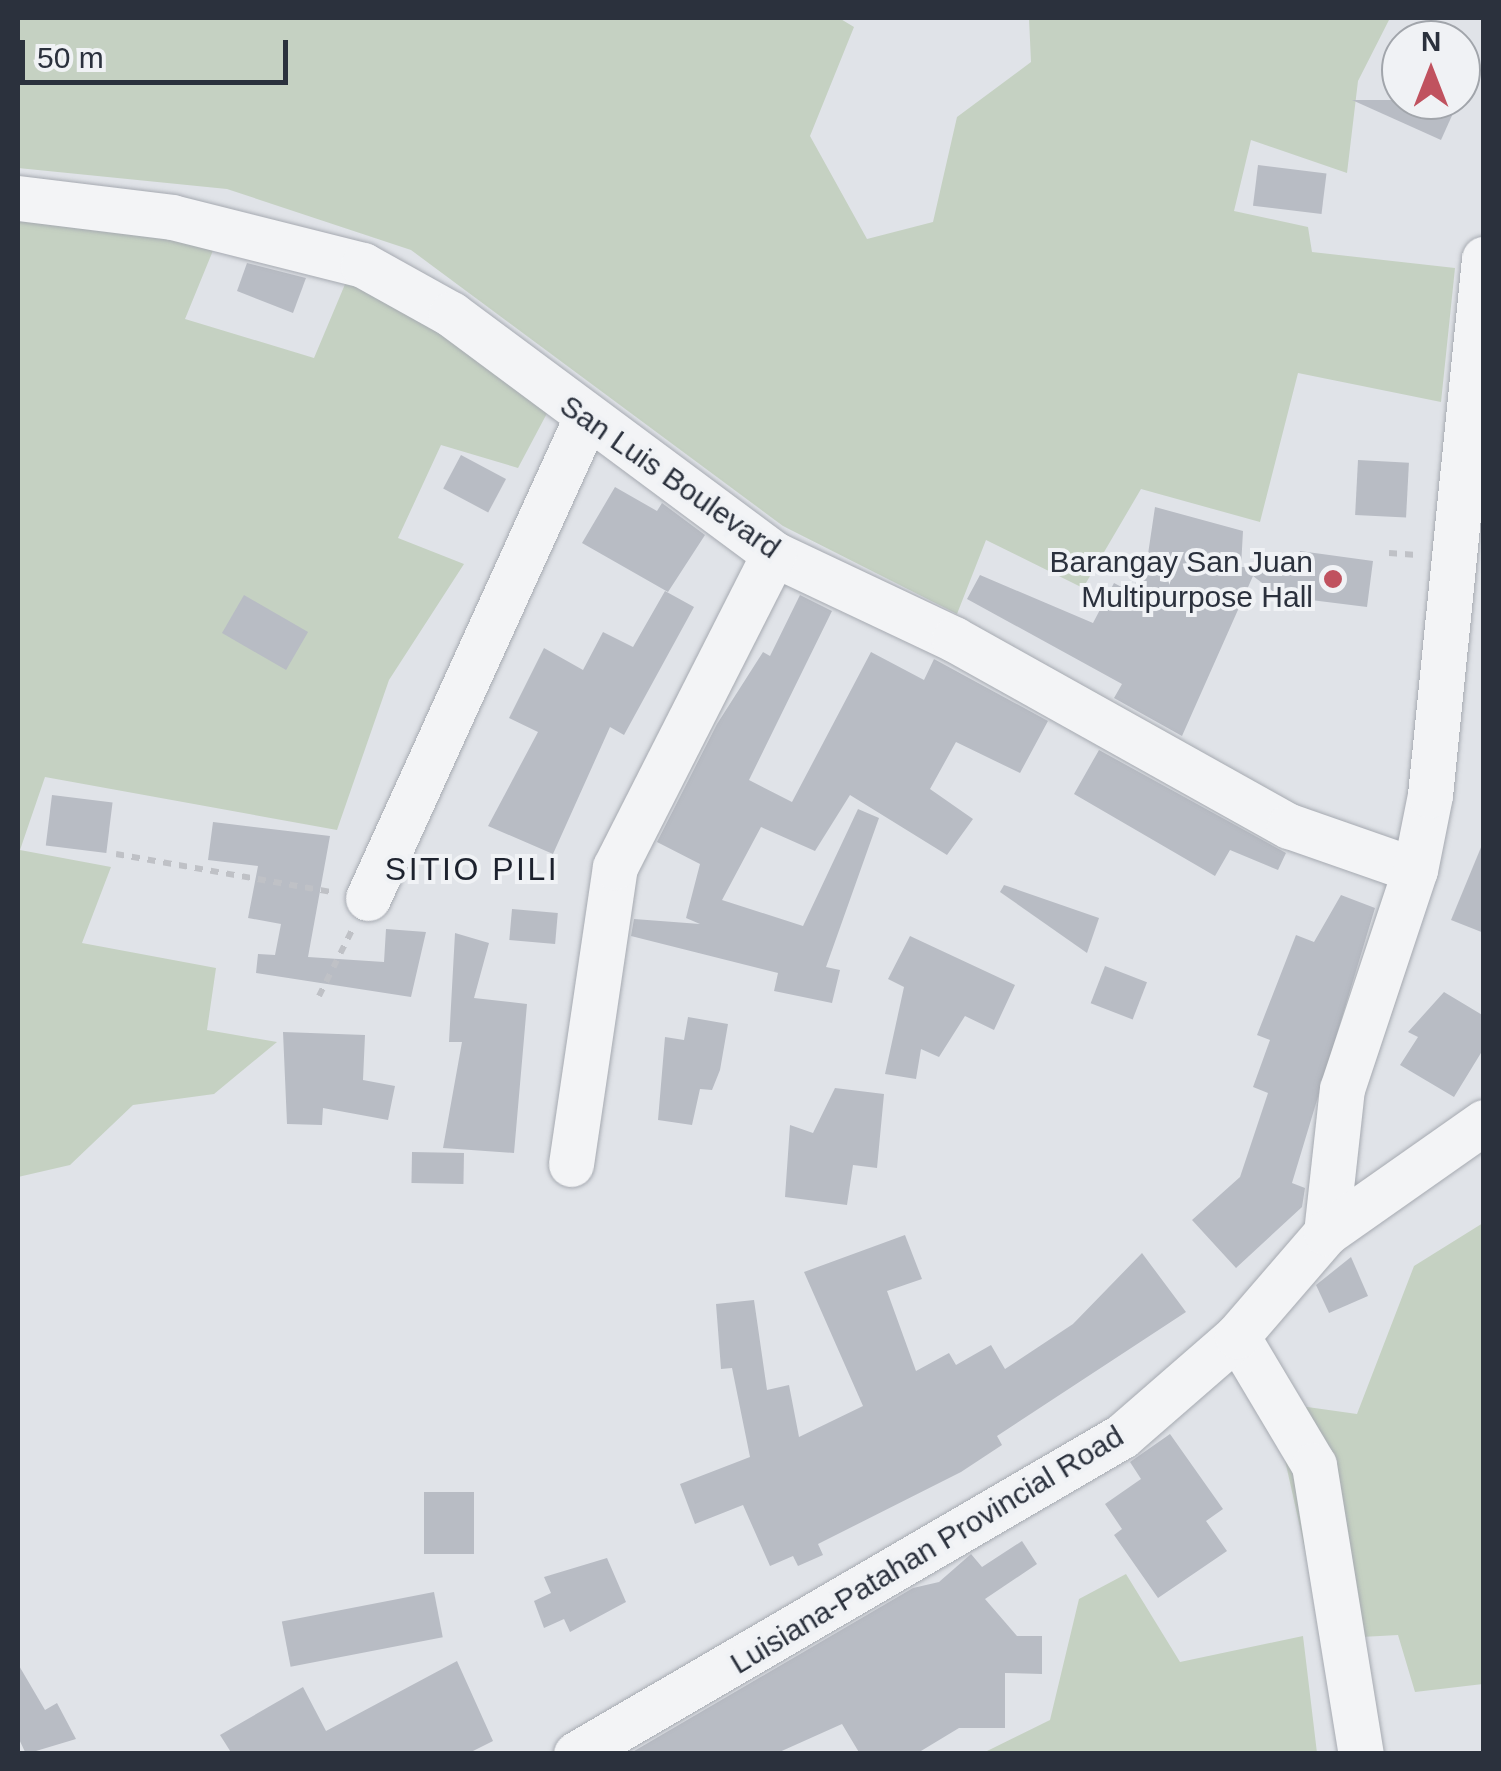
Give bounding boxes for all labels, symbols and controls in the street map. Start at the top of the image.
scale bar [25,20,292,82]
north arrow [1381,20,1481,120]
text: N [1421,26,1441,57]
text: 50 m [37,41,104,74]
street label: San Luis Boulevard [553,388,787,566]
place label: Barangay San Juan Multipurpose Hall [1049,544,1313,614]
marker: Barangay San Juan Multipurpose Hall [1322,568,1344,590]
district label: SITIO PILI [385,850,559,888]
street label: Luisiana-Patahan Provincial Road [724,1418,1130,1682]

